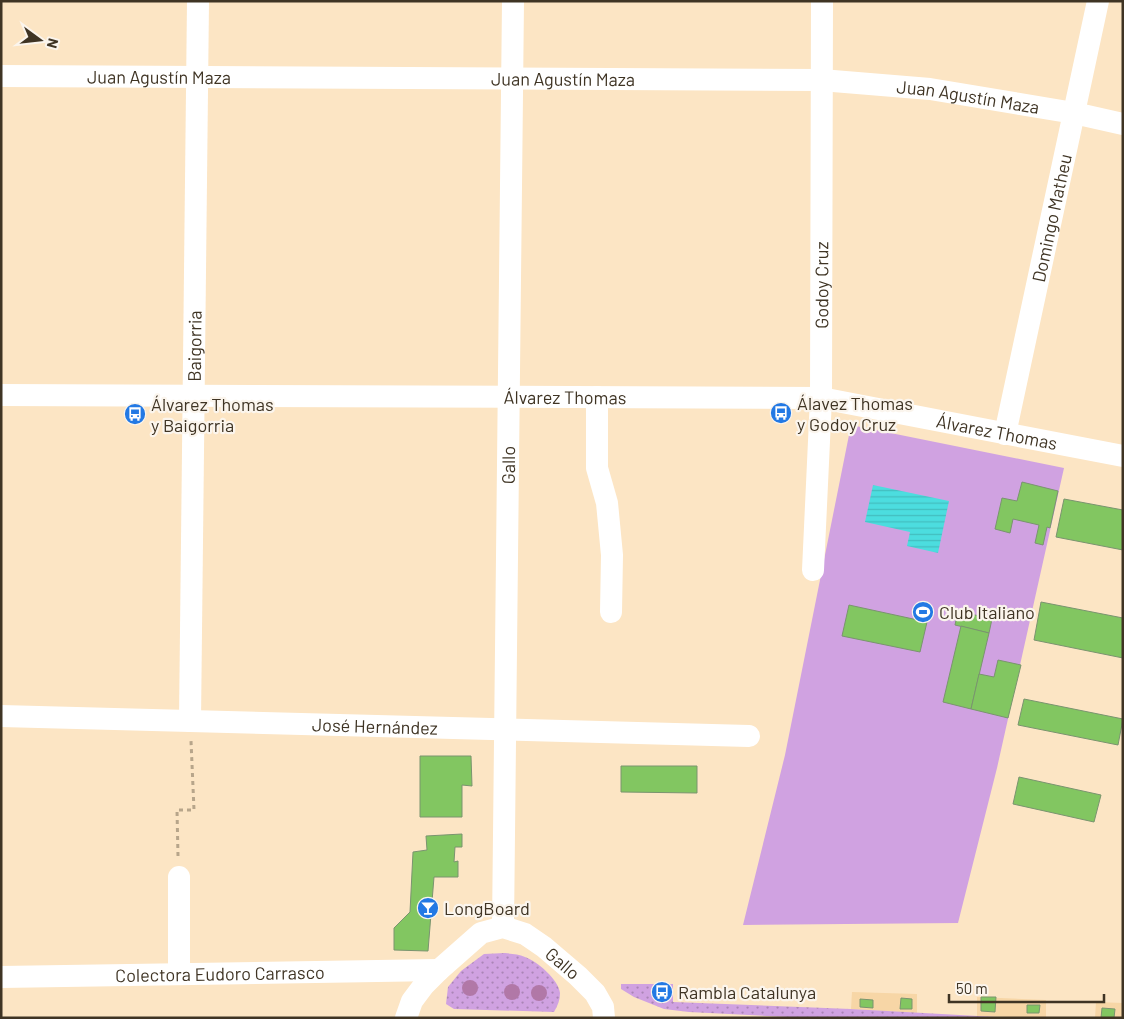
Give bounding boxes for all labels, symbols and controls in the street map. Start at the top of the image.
north arrow [15,15,65,65]
text: N [44,37,62,50]
street label: Juan Agustín Maza [87,65,231,88]
street label: Juan Agustín Maza [491,67,635,90]
street label: Juan Agustín Maza [896,75,1041,118]
street label: Domingo Matheu [1027,152,1076,284]
street label: Godoy Cruz [810,242,832,329]
street label: Baigorria [183,310,206,382]
street label: Álvarez Thomas [504,386,626,408]
place label: Álavez Thomas y Godoy Cruz [797,392,913,435]
place label: Álvarez Thomas y Baigorria [151,393,274,436]
bus stop icon: Álavez Thomas y Godoy Cruz [769,401,793,425]
bus stop icon: Álvarez Thomas y Baigorria [123,402,147,426]
street label: Álvarez Thomas [934,409,1059,454]
street label: Gallo [497,446,519,484]
sports icon: Club Italiano [911,600,935,624]
place label: Club Italiano [939,601,1035,623]
street label: José Hernández [312,713,438,739]
bar icon: LongBoard [416,896,440,920]
place label: LongBoard [444,897,530,919]
street label: Gallo [541,942,585,984]
street label: Colectora Eudoro Carrasco [115,961,325,986]
scale bar [949,972,1104,1004]
text: 50 m [956,979,988,997]
bus stop icon: Rambla Catalunya [650,980,674,1004]
place label: Rambla Catalunya [678,981,816,1003]

